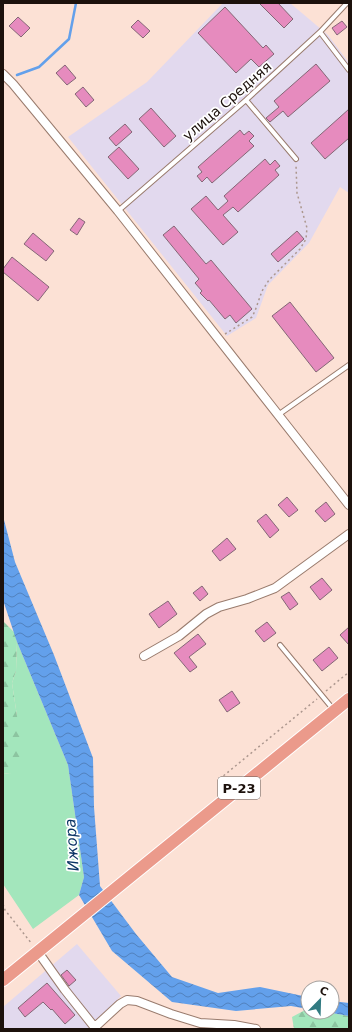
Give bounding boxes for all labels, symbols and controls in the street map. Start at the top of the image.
street label: улица Средняя [180,58,274,144]
road number: Р-23 [218,777,260,799]
water label: Ижора [61,818,83,872]
north arrow [300,980,340,1020]
text: С [317,984,330,999]

